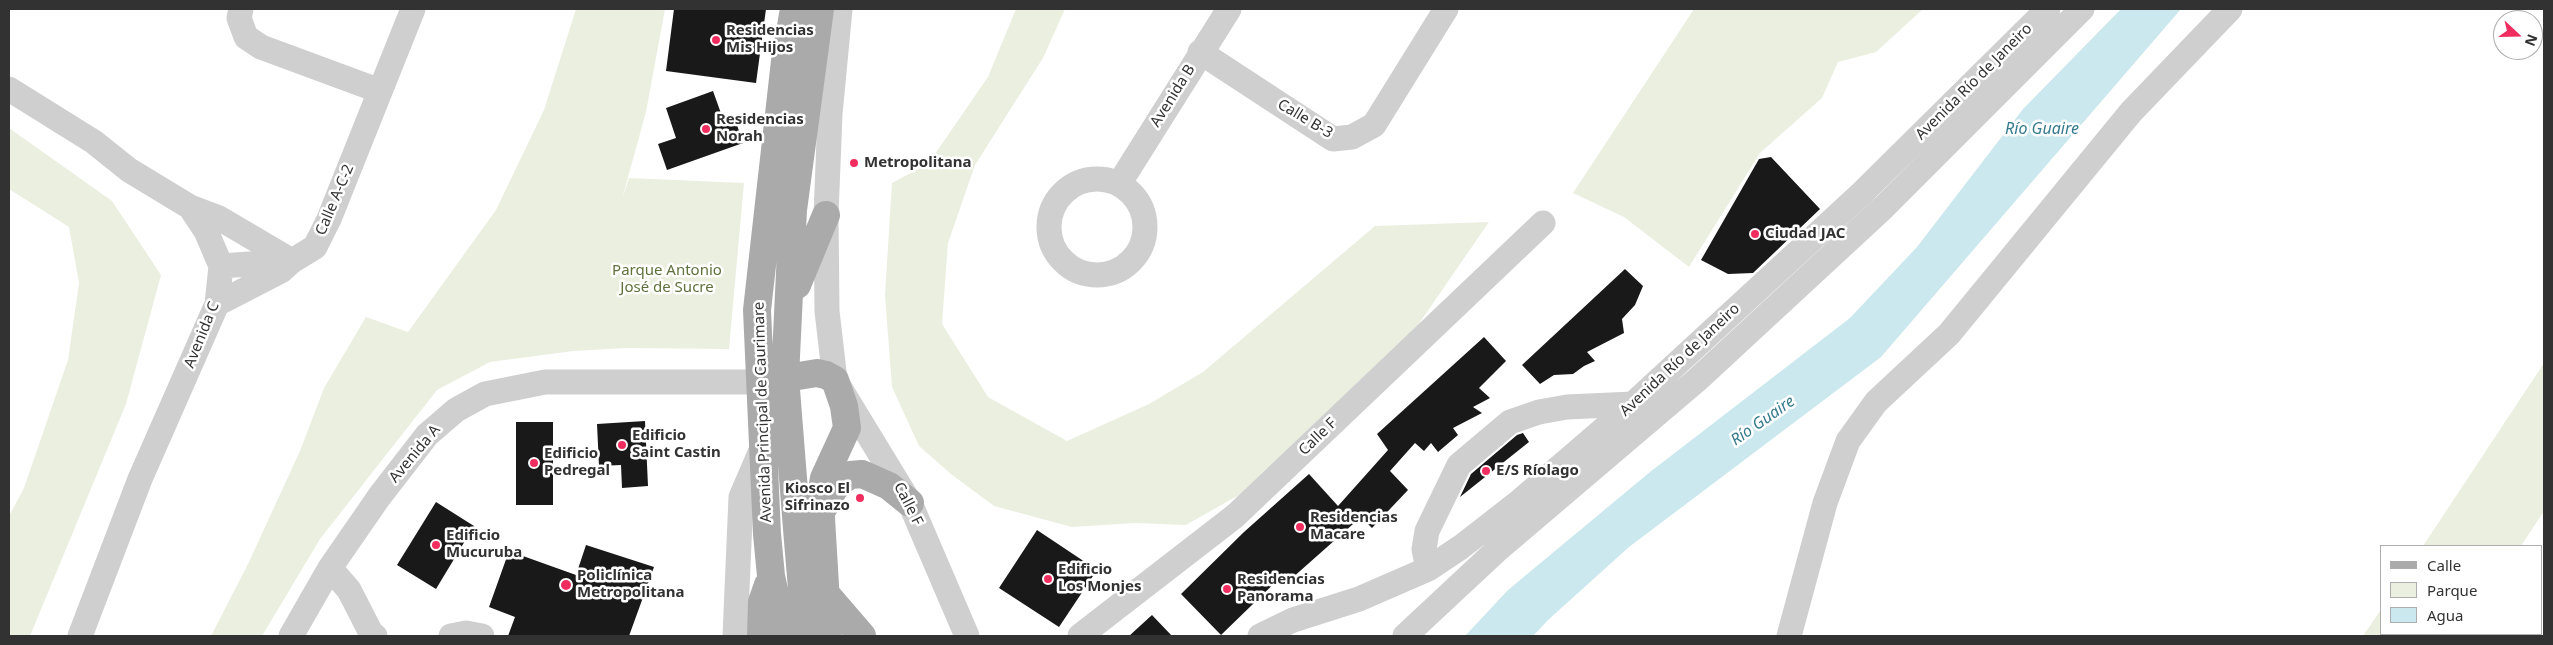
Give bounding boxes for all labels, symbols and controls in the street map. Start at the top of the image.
north arrow [2493,10,2543,60]
street label: Avenida Río de Janeiro [1912,20,2036,144]
place label: Residencias Mis Hijos [726,22,814,57]
text: N [2521,31,2542,49]
marker: Residencias Mis Hijos [710,34,722,46]
street label: Avenida B [1147,62,1199,130]
street label: Calle B-3 [1274,96,1336,142]
place label: Residencias Norah [716,111,804,146]
water label: Río Guaire [2005,119,2079,139]
marker: Residencias Norah [700,123,712,135]
place label: Metropolitana [864,154,971,172]
marker: Metropolitana [848,157,860,169]
street label: Calle A-C-2 [312,162,358,238]
place label: Ciudad JAC [1765,225,1845,243]
marker: Ciudad JAC [1749,228,1761,240]
park label: Parque Antonio José de Sucre [612,262,722,297]
street label: Avenida C [181,299,223,371]
street label: Avenida Río de Janeiro [1616,300,1744,420]
street label: Avenida Principal de Caurimare [750,301,776,523]
water label: Río Guaire [1727,392,1799,450]
street label: Calle F [1295,415,1341,459]
street label: Avenida A [386,421,444,487]
place label: Edificio Saint Castin [632,427,721,462]
marker: Edificio Saint Castin [616,439,628,451]
place label: Edificio Pedregal [544,445,610,480]
marker: Edificio Pedregal [528,457,540,469]
place label: E/S Ríolago [1496,462,1579,480]
marker: E/S Ríolago [1480,465,1492,477]
place label: Kiosco El Sifrinazo [785,480,850,515]
street label: Calle F [890,480,926,528]
marker: Kiosco El Sifrinazo [854,492,866,504]
place label: Residencias Macare [1310,509,1398,544]
marker: Residencias Macare [1294,521,1306,533]
place label: Edificio Mucuruba [446,527,522,562]
marker: Edificio Mucuruba [430,539,442,551]
legend [2380,545,2543,635]
text: Calle [2427,555,2461,575]
place label: Edificio Los Monjes [1058,561,1141,596]
place label: Policlínica Metropolitana [577,567,684,602]
place label: Residencias Panorama [1237,571,1325,606]
marker: Edificio Los Monjes [1042,573,1054,585]
marker: Policlínica Metropolitana [559,578,573,592]
text: Parque [2427,580,2477,600]
marker: Residencias Panorama [1221,583,1233,595]
text: Agua [2427,605,2464,625]

